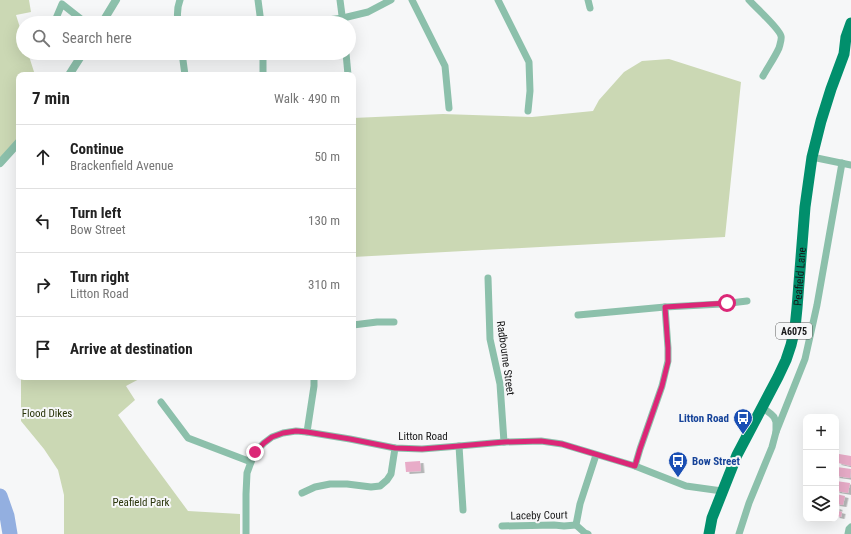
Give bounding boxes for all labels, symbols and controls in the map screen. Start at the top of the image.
search box [16,16,356,60]
icon: search [30,27,52,49]
text: Search here [62,29,132,47]
text: 7 min [32,88,70,108]
text: Walk · 490 m [274,91,340,106]
text: Continue [70,140,124,158]
icon: ahead [32,146,54,168]
text: 50 m [314,149,340,164]
text: Brackenfield Avenue [70,158,173,173]
text: Turn left [70,204,121,222]
icon: left [32,210,54,232]
text: 130 m [308,213,340,228]
text: Bow Street [70,222,126,237]
street label: Peafield Lane [791,247,809,306]
text: Turn right [70,268,129,286]
icon: right [32,274,54,296]
text: 310 m [308,277,340,292]
text: Litton Road [70,286,129,301]
route start [718,294,736,312]
street label: Radbourne Street [494,320,517,396]
road number: A6075 [776,323,812,339]
icon: arrive [32,338,54,360]
text: Arrive at destination [70,340,193,358]
park label: Flood Dikes [22,407,72,420]
bus stop icon: Litton Road [732,407,754,435]
place label: Litton Road [679,412,729,425]
map controls [803,414,839,522]
button: + [803,414,839,450]
street label: Litton Road [398,430,448,443]
route end [246,443,264,461]
bus stop icon: Bow Street [667,450,689,478]
button: − [803,450,839,486]
place label: Bow Street [692,455,741,468]
button: layers [803,486,839,522]
park label: Peafield Park [112,496,170,509]
street label: Laceby Court [510,509,568,522]

